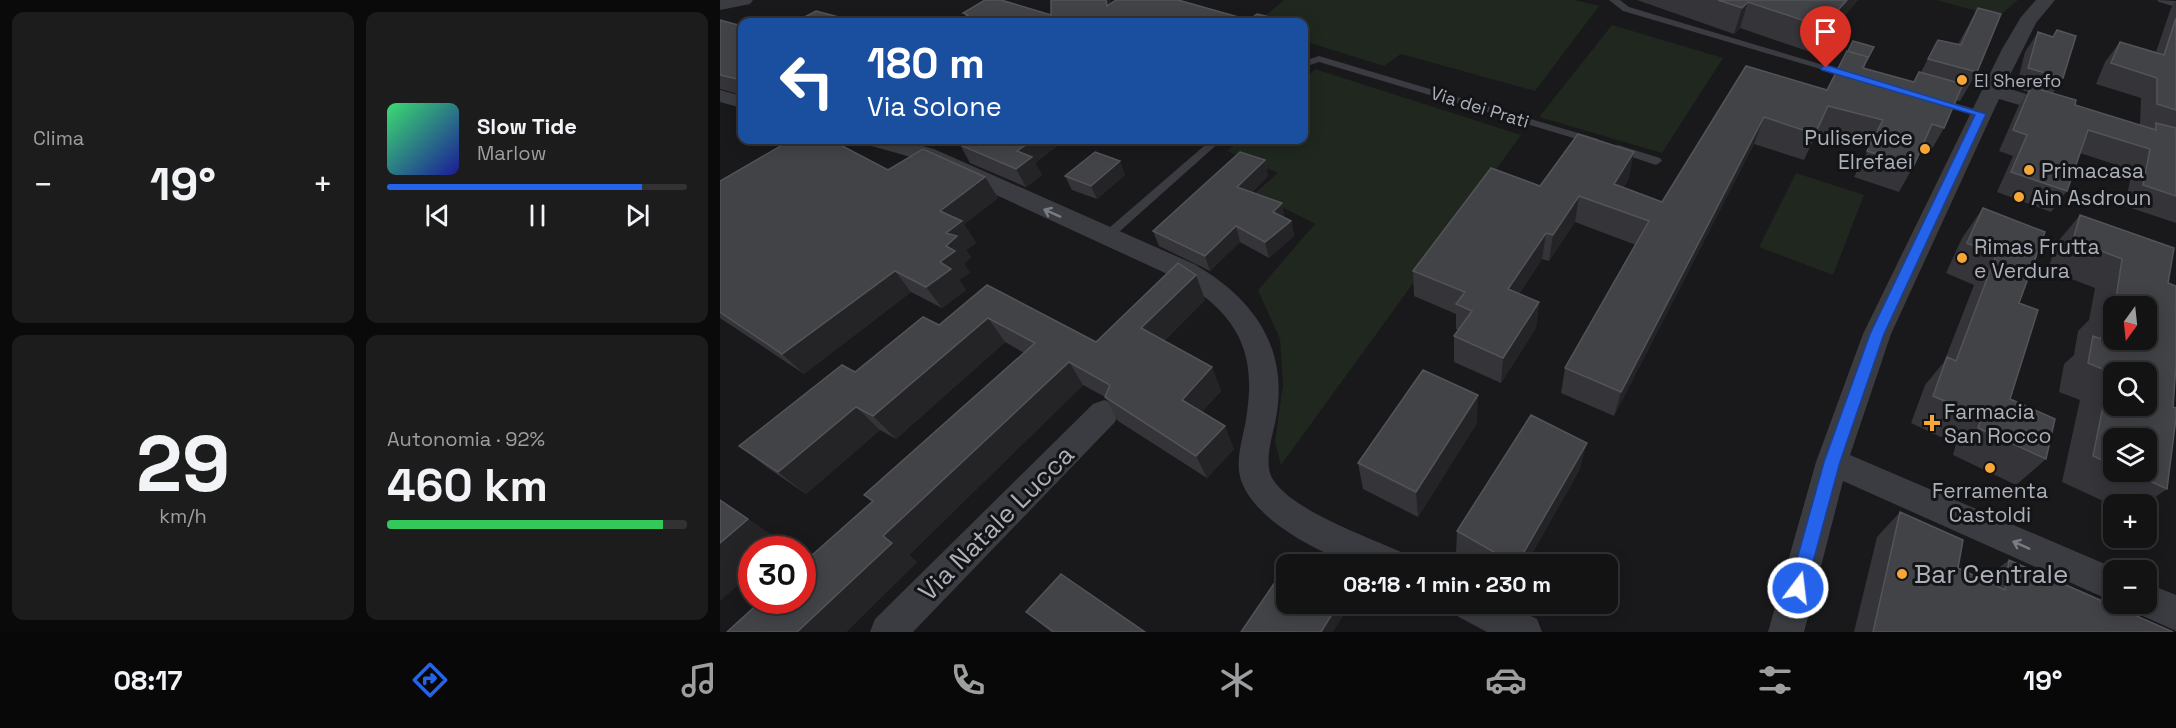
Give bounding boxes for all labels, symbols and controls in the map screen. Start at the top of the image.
pin [1800,6,1851,68]
icon: arrive [1809,15,1842,48]
text: 180 m [867,37,985,90]
icon: left [768,42,846,120]
place label: El Sherefo [1974,69,2061,92]
marker: El Sherefo [1955,73,1969,87]
street label: Via dei Prati [1428,81,1532,133]
text: Via Solone [867,89,1002,124]
text: Slow Tide [477,112,577,140]
place label: Puliservice Elrefaei [1804,124,1913,175]
text: Clima [33,125,84,151]
text: Marlow [477,140,546,166]
marker: Puliservice Elrefaei [1918,142,1932,156]
text: 19° [150,156,216,213]
place label: Primacasa [2041,157,2144,184]
marker: Primacasa [2022,163,2036,177]
text: − [33,164,53,206]
text: + [313,164,333,206]
place label: Ain Asdroun [2031,184,2151,211]
marker: Ain Asdroun [2012,190,2026,204]
icon: previous [421,199,454,232]
icon: pause [521,199,554,232]
icon: next [621,199,654,232]
one-way arrow [1044,206,1062,218]
place label: Rimas Frutta e Verdura [1974,233,2100,284]
marker: Rimas Frutta e Verdura [1955,251,1969,265]
north arrow [2103,296,2157,350]
map controls [2103,296,2157,614]
button: search [2103,362,2157,416]
place label: Farmacia San Rocco [1944,398,2052,449]
text: 29 [136,414,230,514]
marker: Farmacia San Rocco [1925,416,1939,430]
text: Autonomia · 92% [387,426,545,452]
button: layers [2103,428,2157,482]
street label: Via Natale Lucca [911,438,1081,608]
text: 460 km [387,457,548,514]
marker: Ferramenta Castoldi [1983,461,1997,475]
place label: Ferramenta Castoldi [1932,477,2048,528]
button: + [2103,494,2157,548]
text: km/h [159,503,207,529]
speed limit sign: 30 [738,536,816,614]
one-way arrow [2013,539,2031,550]
position arrow [1766,556,1830,620]
place label: Bar Centrale [1914,557,2068,591]
button: − [2103,560,2157,614]
marker: Bar Centrale [1895,567,1909,581]
text: 08:18 · 1 min · 230 m [1343,570,1551,598]
icon: directions [409,659,451,701]
icon: music [678,659,720,701]
icon: phone [947,659,989,701]
icon: climate [1216,659,1258,701]
icon: car [1485,659,1527,701]
icon: filters [1754,659,1796,701]
text: 08:17 [113,663,182,698]
text: 19° [2023,663,2062,698]

